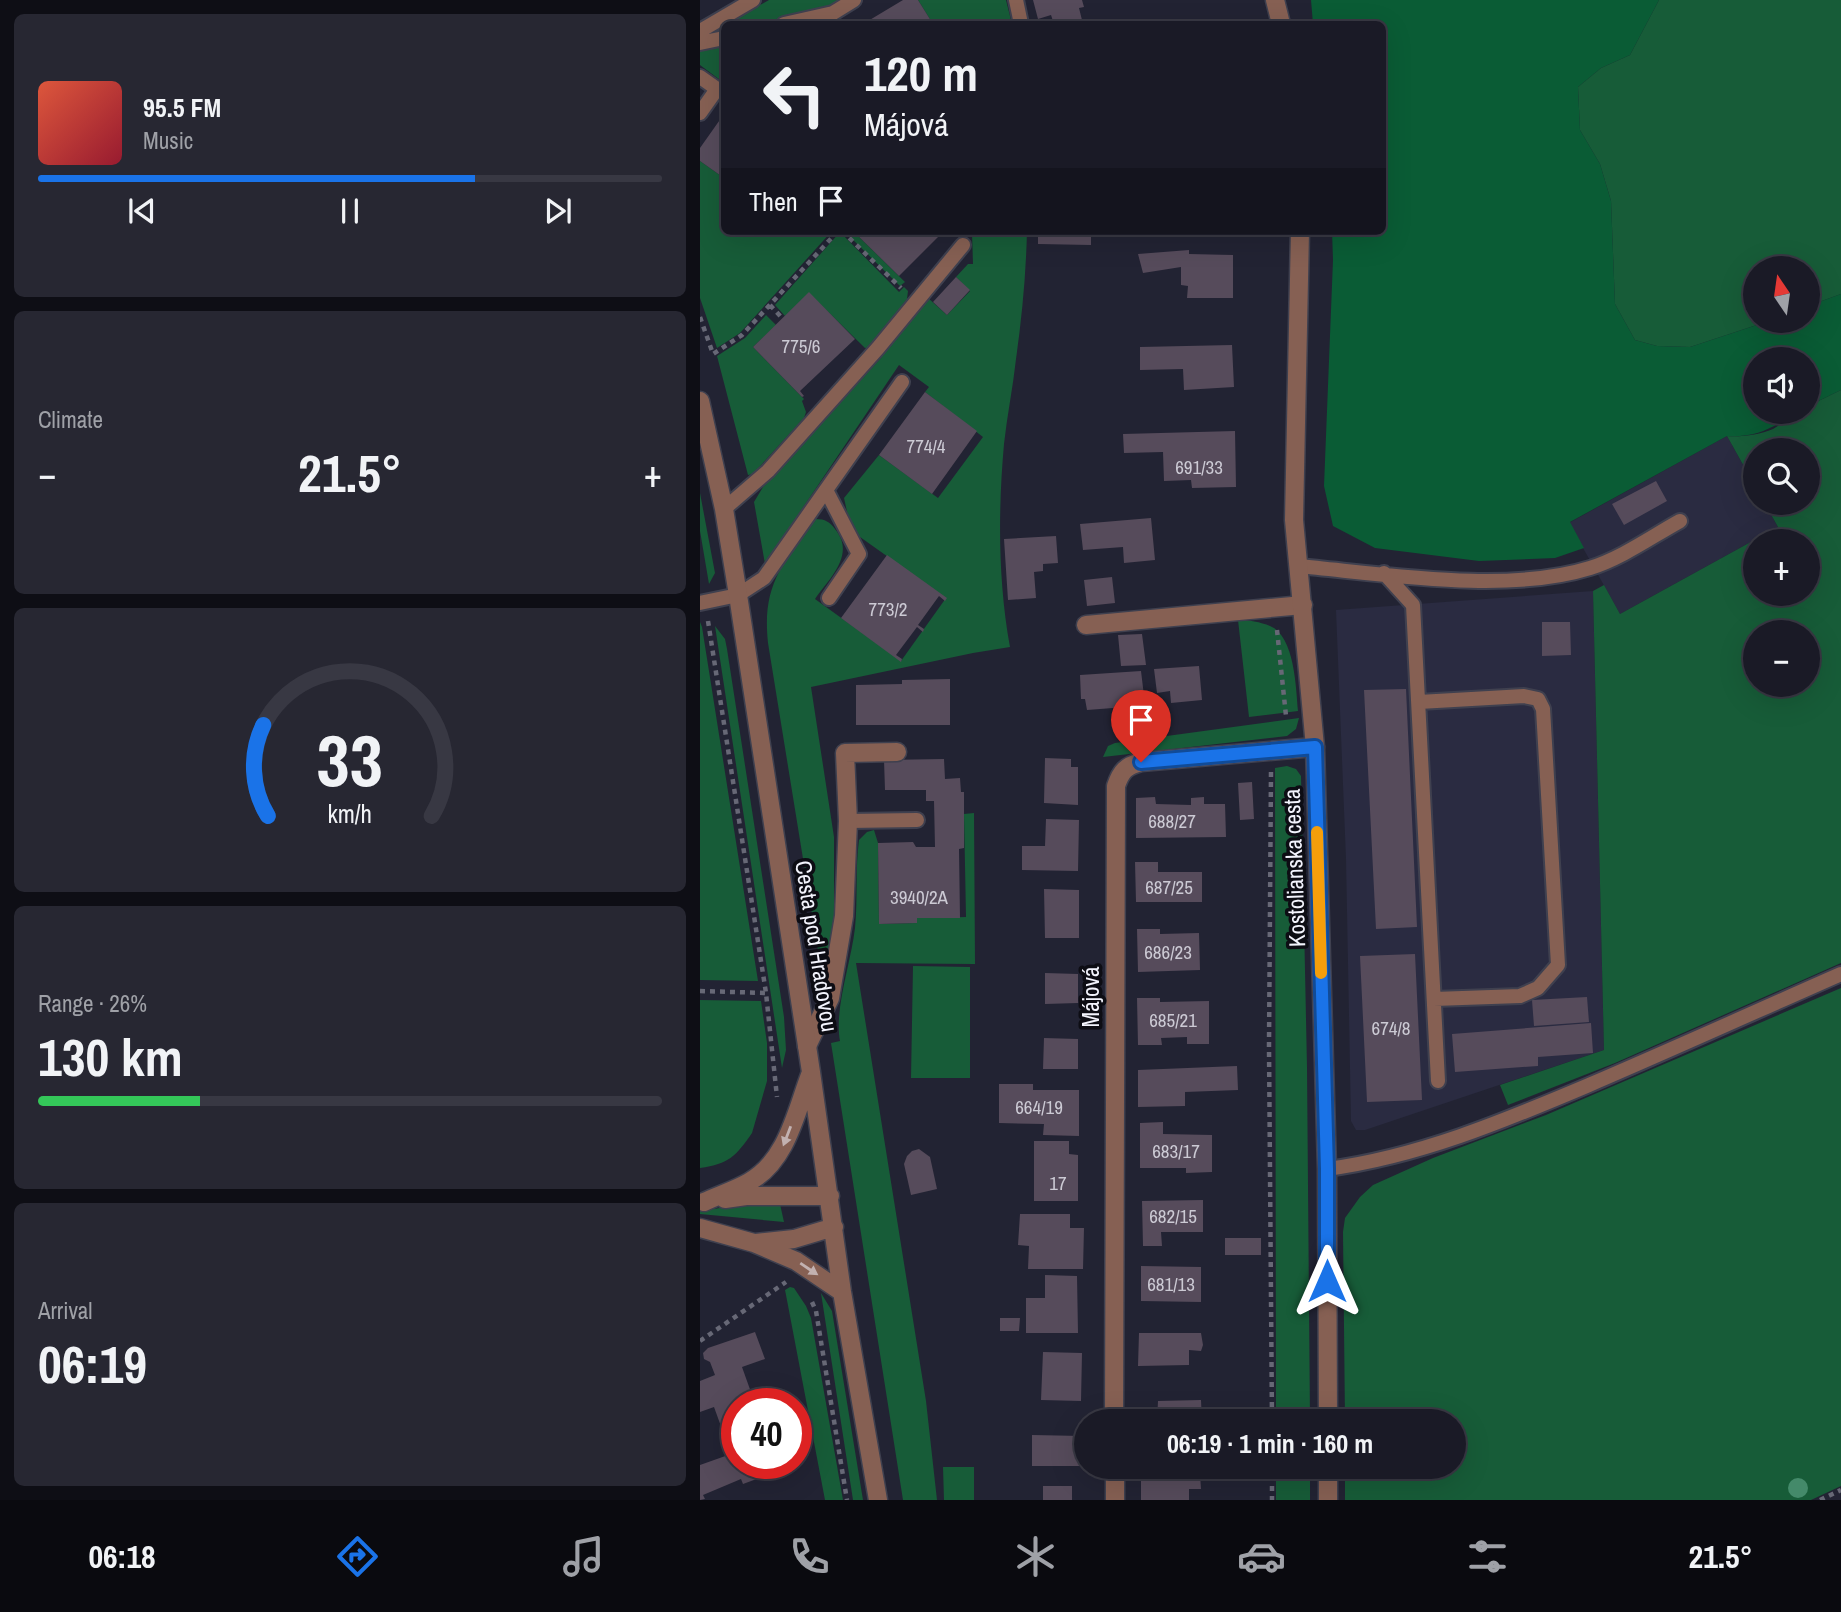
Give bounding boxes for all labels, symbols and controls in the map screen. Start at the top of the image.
text: 120 m [864,40,978,106]
icon: left [749,49,840,140]
text: 95.5 FM [143,90,221,125]
text: Májová [864,103,949,146]
text: Music [143,125,193,156]
icon: arrive [812,182,850,220]
text: Then [749,184,798,219]
icon: previous [123,192,161,230]
icon: pause [331,192,369,230]
icon: next [539,192,577,230]
north arrow [1743,256,1820,332]
map controls [1743,256,1820,697]
house number: 775/6 [782,333,821,359]
button: sound [1743,347,1820,424]
text: Climate [38,404,103,435]
house number: 774/4 [907,433,946,459]
text: 21.5° [298,438,402,508]
button: search [1743,438,1820,515]
text: − [38,448,56,499]
text: + [644,448,662,499]
house number: 691/33 [1175,454,1223,480]
button: + [1743,529,1820,606]
house number: 773/2 [869,596,908,622]
button: − [1743,620,1820,697]
pin [1111,690,1171,762]
icon: arrive [1122,701,1160,739]
text: 33 [317,711,383,809]
street label: Kostolianska cesta [1276,788,1312,948]
text: km/h [328,797,372,831]
house number: 688/27 [1148,808,1196,834]
street label: Cesta pod Hradovou [788,858,846,1034]
house number: 687/25 [1145,874,1193,900]
house number: 3940/2A [890,884,949,910]
house number: 686/23 [1144,939,1192,965]
street label: Májová [1075,966,1106,1027]
text: Range · 26% [38,988,147,1019]
house number: 685/21 [1149,1007,1197,1033]
house number: 674/8 [1372,1015,1411,1041]
text: 130 km [38,1022,183,1092]
house number: 664/19 [1015,1094,1063,1120]
one-way arrow [782,1125,793,1146]
house number: 683/17 [1152,1138,1200,1164]
house number: 17 [1049,1170,1067,1196]
house number: 682/15 [1149,1203,1197,1229]
position arrow [1290,1244,1364,1318]
one-way arrow [800,1262,818,1276]
house number: 681/13 [1147,1271,1195,1297]
text: Arrival [38,1295,93,1326]
text: 06:19 [38,1329,147,1399]
speed limit sign: 40 [721,1388,812,1479]
text: 06:19 · 1 min · 160 m [1167,1426,1373,1461]
icon: directions [333,1532,382,1581]
icon: music [559,1532,608,1581]
icon: phone [785,1532,834,1581]
icon: climate [1011,1532,1060,1581]
icon: car [1237,1532,1286,1581]
icon: filters [1463,1532,1512,1581]
text: 06:18 [89,1535,156,1578]
text: 21.5° [1689,1535,1752,1578]

